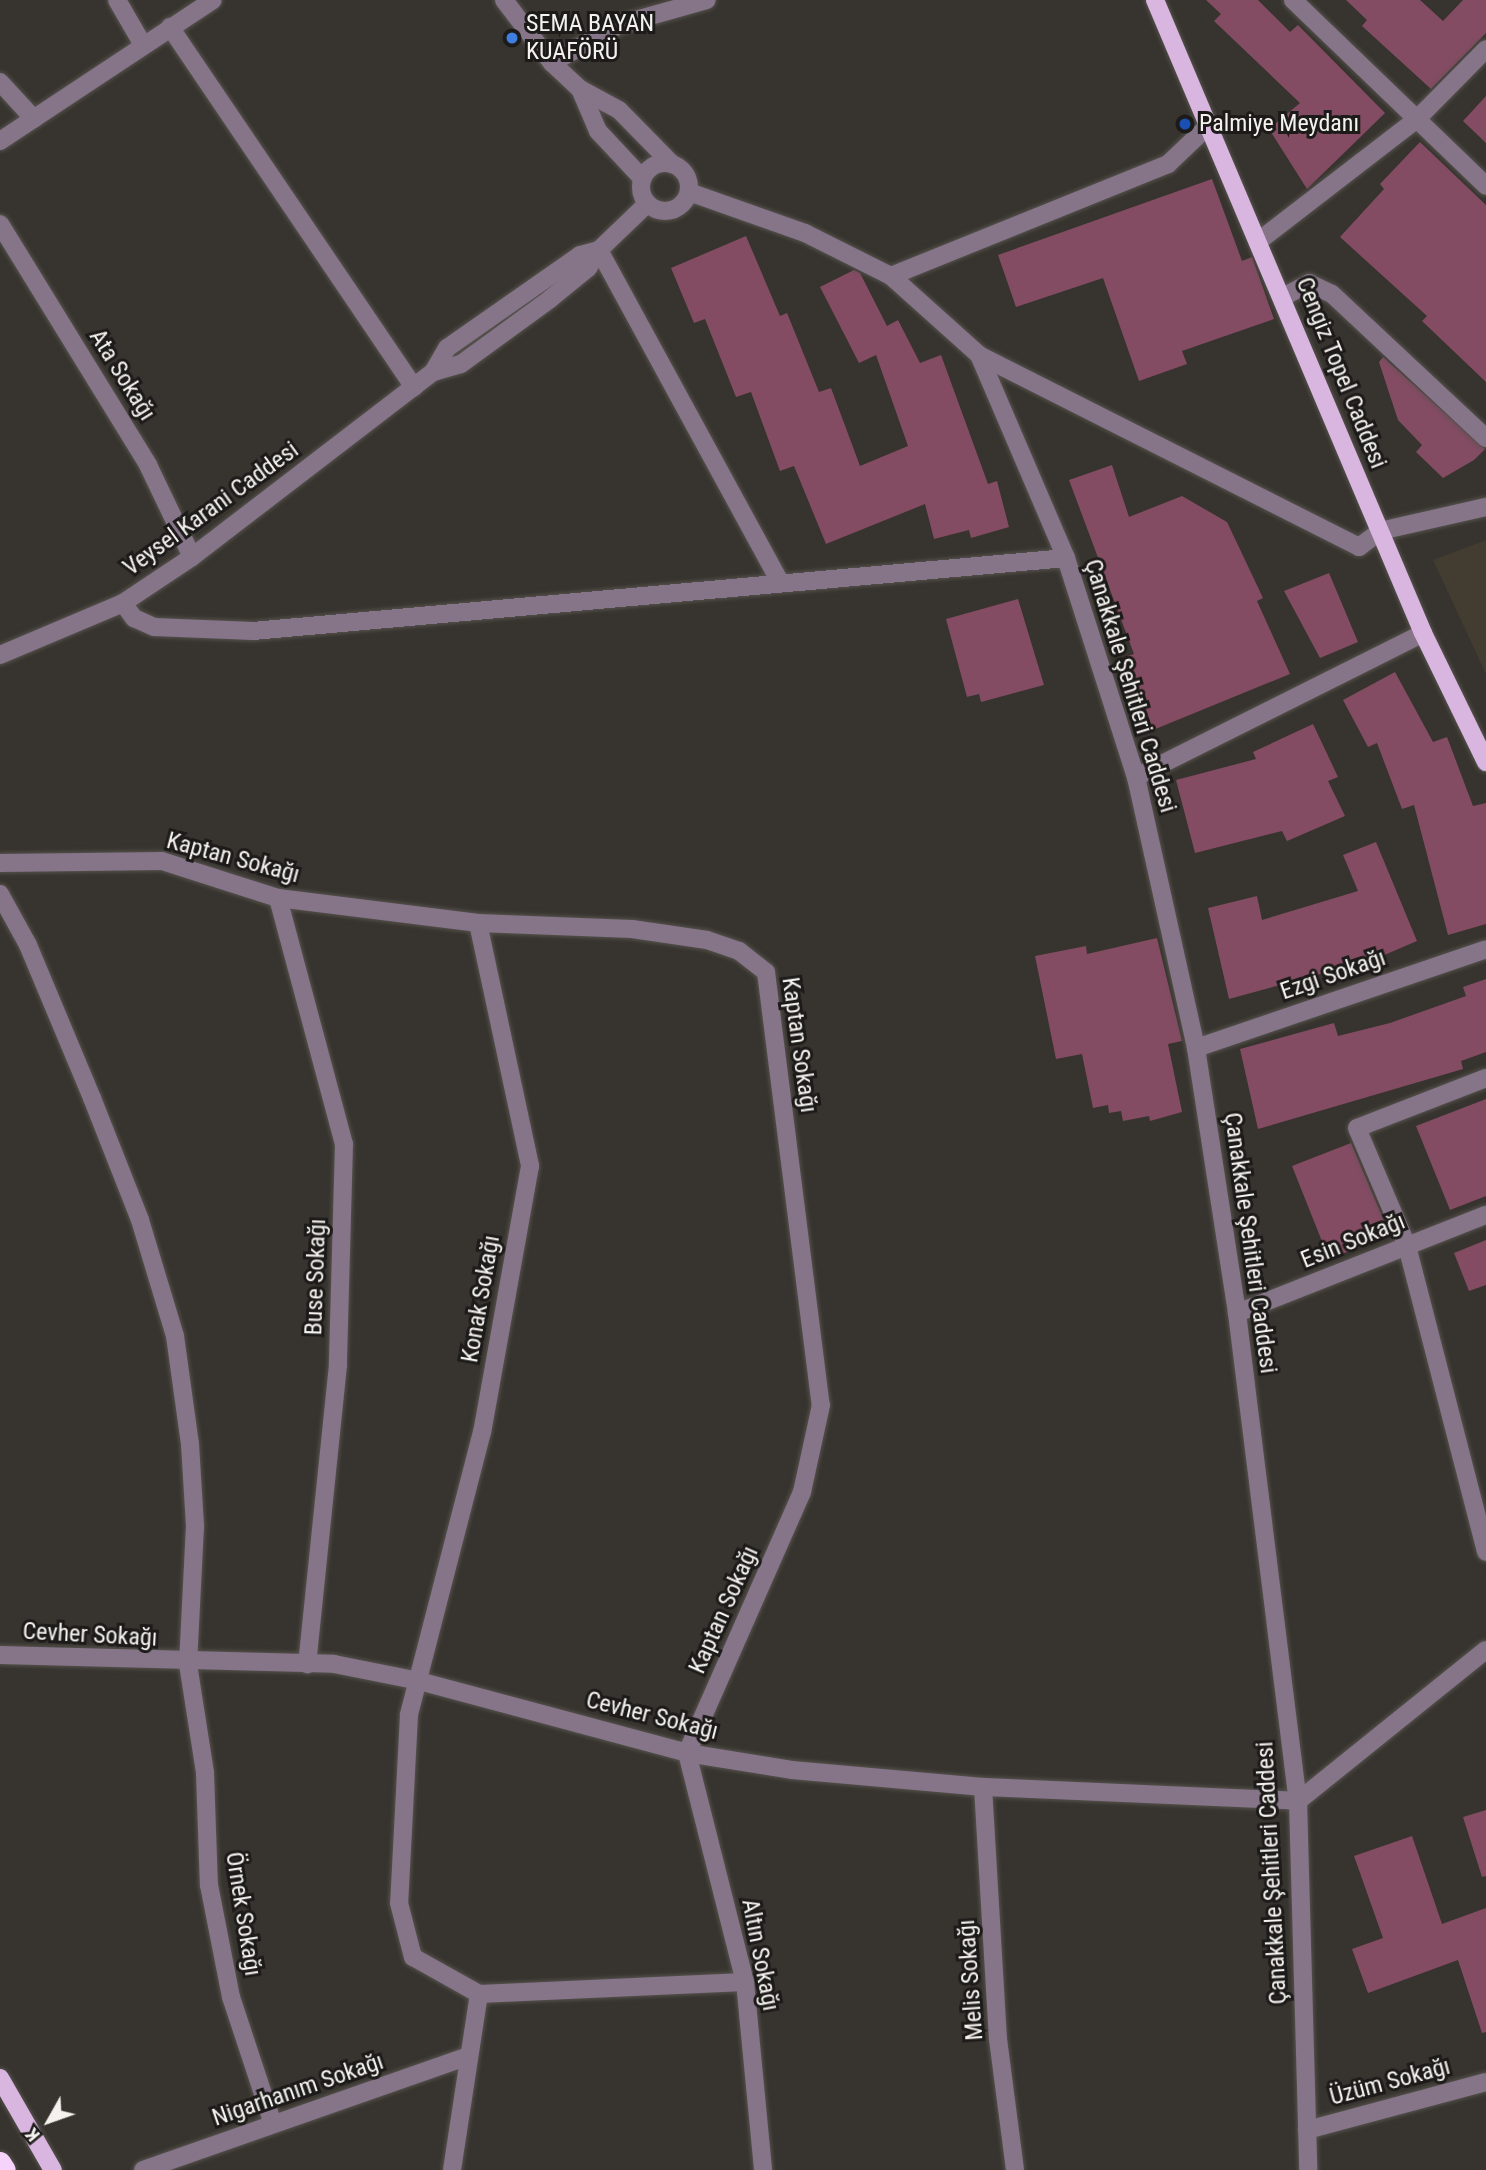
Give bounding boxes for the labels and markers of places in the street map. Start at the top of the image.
place label: SEMA BAYAN KUAFÖRÜ [526,10,654,66]
marker: SEMA BAYAN KUAFÖRÜ [504,30,520,46]
place label: Palmiye Meydanı [1199,110,1359,138]
marker: Palmiye Meydanı [1177,116,1193,132]

